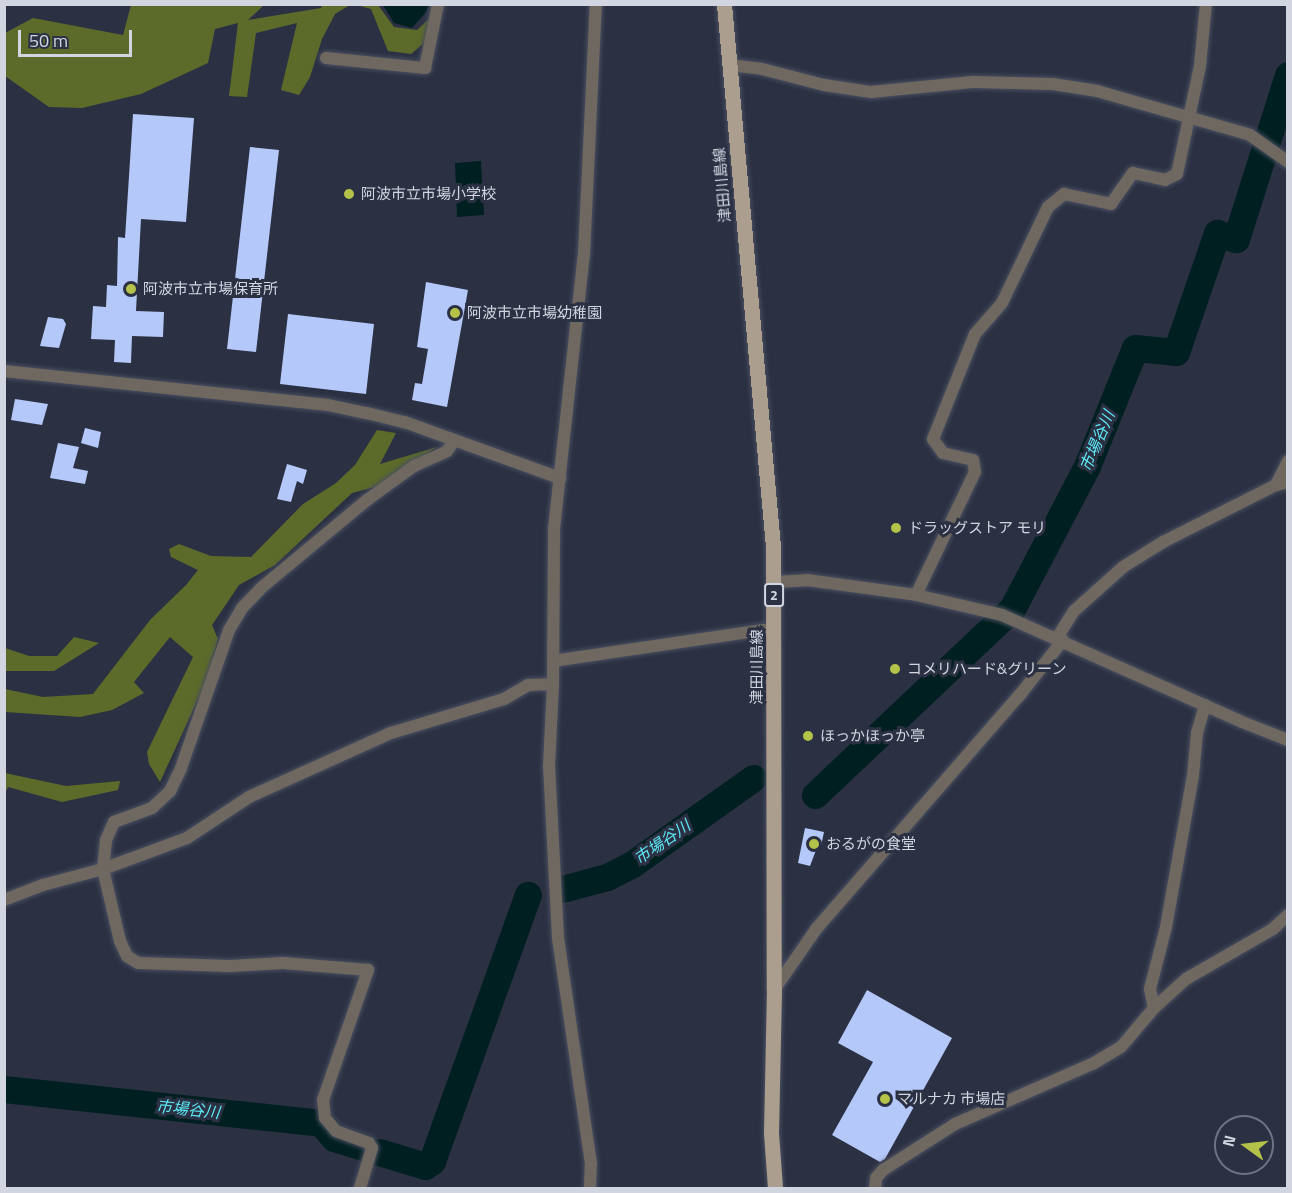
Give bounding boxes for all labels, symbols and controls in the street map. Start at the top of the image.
scale bar [21,18,135,56]
text: 50 m [29,27,68,54]
street label: 津田川島線 [710,147,734,223]
place label: 阿波市立市場小学校 [361,185,496,203]
marker: 阿波市立市場小学校 [342,187,356,201]
place label: 阿波市立市場保育所 [143,280,278,298]
marker: 阿波市立市場保育所 [124,282,138,296]
place label: 阿波市立市場幼稚園 [467,304,602,322]
marker: 阿波市立市場幼稚園 [448,306,462,320]
water label: 市場谷川 [1076,408,1118,474]
place label: ドラッグストア モリ [908,519,1046,537]
marker: ドラッグストア モリ [889,521,903,535]
road number: 2 [764,584,784,606]
street label: 津田川島線 [748,630,766,704]
place label: コメリハード&グリーン [907,660,1067,678]
marker: コメリハード&グリーン [888,662,902,676]
place label: ほっかほっか亭 [820,727,925,745]
marker: ほっかほっか亭 [801,729,815,743]
water label: 市場谷川 [630,816,694,868]
place label: おるがの食堂 [826,835,916,853]
marker: おるがの食堂 [807,837,821,851]
place label: マルナカ 市場店 [897,1090,1005,1108]
marker: マルナカ 市場店 [878,1092,892,1106]
water label: 市場谷川 [155,1096,221,1122]
north arrow [1214,1115,1274,1175]
text: N [1216,1132,1242,1149]

